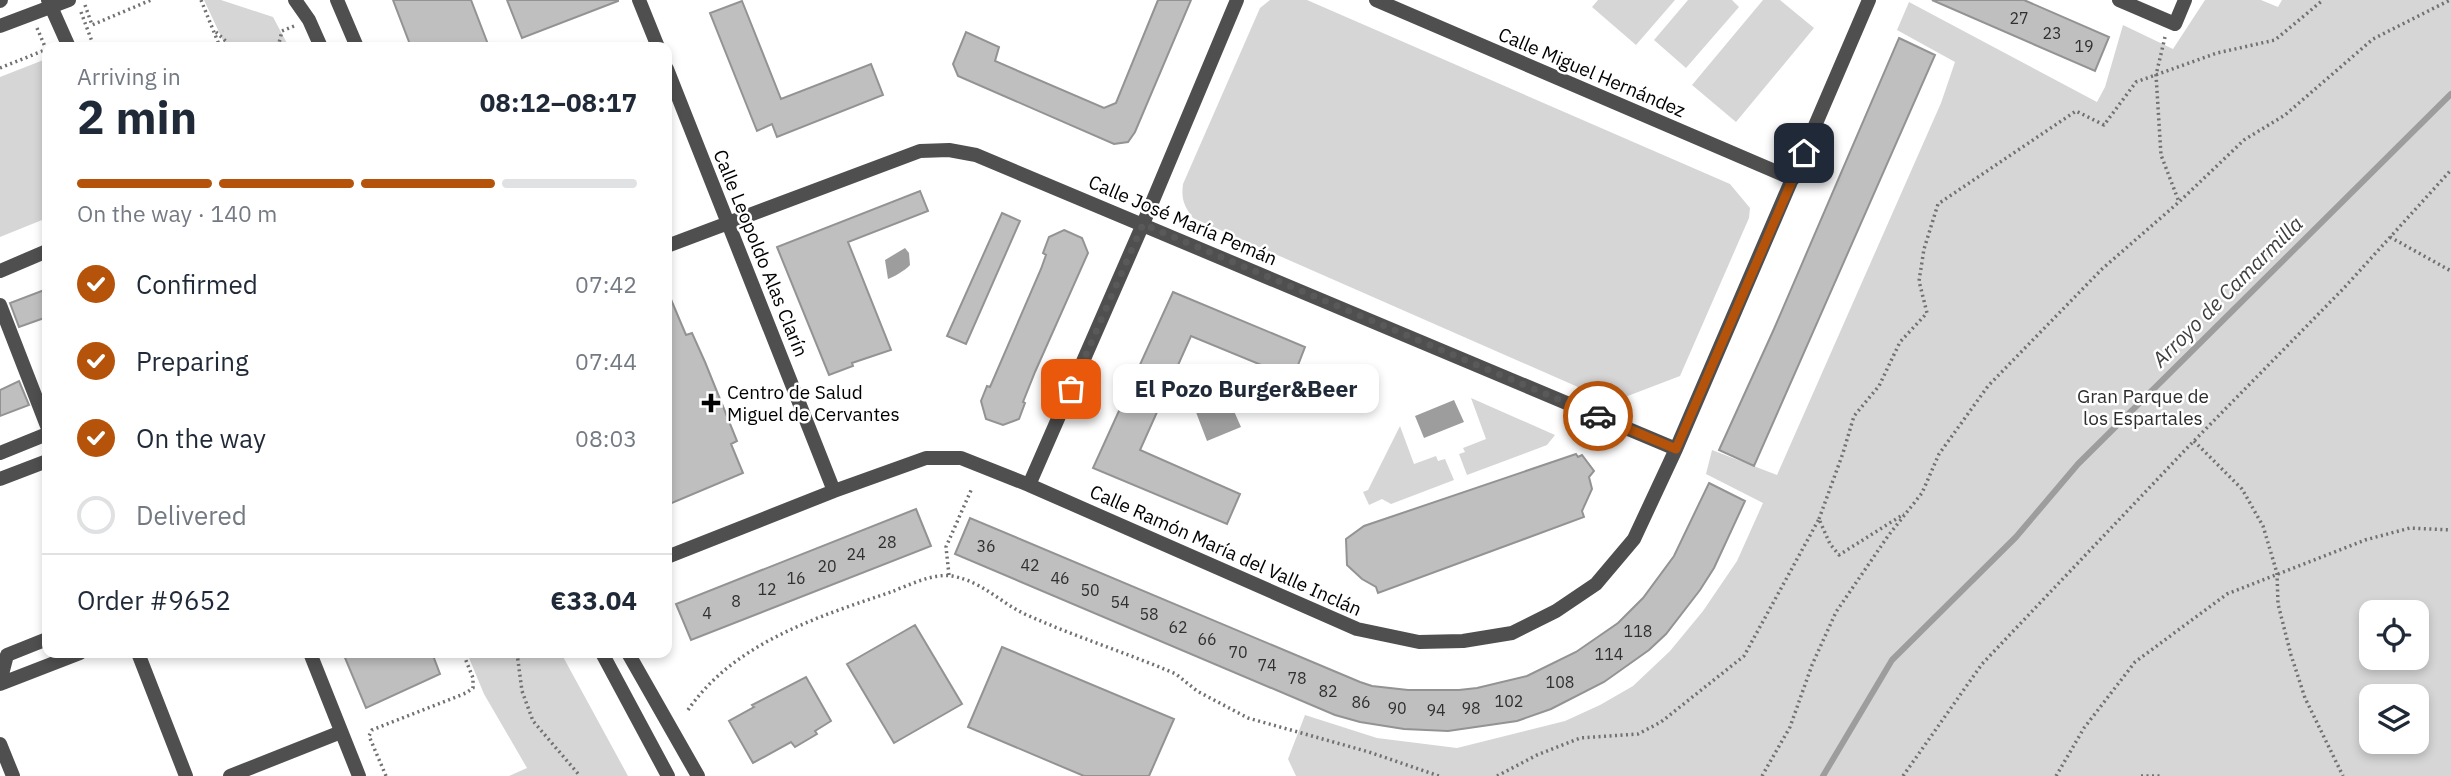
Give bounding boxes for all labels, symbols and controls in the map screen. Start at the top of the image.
house number: 27 [2009,8,2029,28]
street label: Calle Miguel Hernández [1495,22,1689,122]
house number: 23 [2042,23,2062,43]
house number: 19 [2074,36,2094,56]
text: Arriving in [77,61,181,91]
text: 08:12–08:17 [480,85,637,119]
text: 2 min [77,87,197,147]
pin [1774,123,1834,183]
icon: home [1785,134,1823,172]
street label: Calle Leopoldo Alas Clarín [708,146,814,360]
street label: Calle José María Pemán [1085,169,1281,271]
text: On the way · 140 m [77,198,277,228]
water label: Arroyo de Camarmilla [2145,209,2309,373]
icon: check [77,265,115,303]
text: Confirmed [136,267,258,301]
text: 07:42 [575,269,637,299]
icon: check [77,342,115,380]
text: Preparing [136,344,249,378]
text: 07:44 [575,346,637,376]
pin [1041,359,1101,419]
callout: El Pozo Burger&Beer [1113,364,1379,414]
icon: bag [1052,370,1090,408]
text: El Pozo Burger&Beer [1134,373,1358,403]
place label: Centro de Salud Miguel de Cervantes [727,380,900,426]
courier [1563,381,1633,451]
park label: Gran Parque de los Espartales [2077,384,2209,430]
marker: Centro de Salud Miguel de Cervantes [701,393,721,413]
icon: car [1579,397,1617,435]
icon: check [77,419,115,457]
text: On the way [136,421,266,455]
text: 08:03 [575,423,637,453]
street label: Calle Ramón María del Valle Inclán [1086,479,1366,621]
text: Delivered [136,498,247,532]
house number: 28 [877,532,897,552]
house number: 36 [976,536,996,556]
house number: 24 [846,544,866,564]
house number: 42 [1020,555,1040,575]
house number: 20 [817,556,837,576]
house number: 16 [786,568,806,588]
house number: 46 [1050,568,1070,588]
house number: 12 [757,579,777,599]
house number: 50 [1080,580,1100,600]
text: Order #9652 [77,583,231,617]
text: €33.04 [550,583,637,617]
house number: 8 [731,591,741,611]
house number: 54 [1110,592,1130,612]
map controls [2359,600,2429,754]
button: locate [2359,600,2429,670]
house number: 4 [702,603,712,623]
house number: 58 [1139,604,1159,624]
house number: 62 [1168,617,1188,637]
house number: 118 [1624,621,1652,641]
house number: 66 [1197,629,1217,649]
house number: 70 [1228,642,1248,662]
house number: 114 [1595,644,1623,664]
house number: 74 [1257,655,1277,675]
house number: 78 [1287,668,1307,688]
house number: 108 [1546,672,1574,692]
house number: 82 [1318,681,1338,701]
button: layers [2359,684,2429,754]
house number: 102 [1495,691,1523,711]
house number: 86 [1351,692,1371,712]
house number: 90 [1387,698,1407,718]
house number: 98 [1461,698,1481,718]
house number: 94 [1426,700,1446,720]

